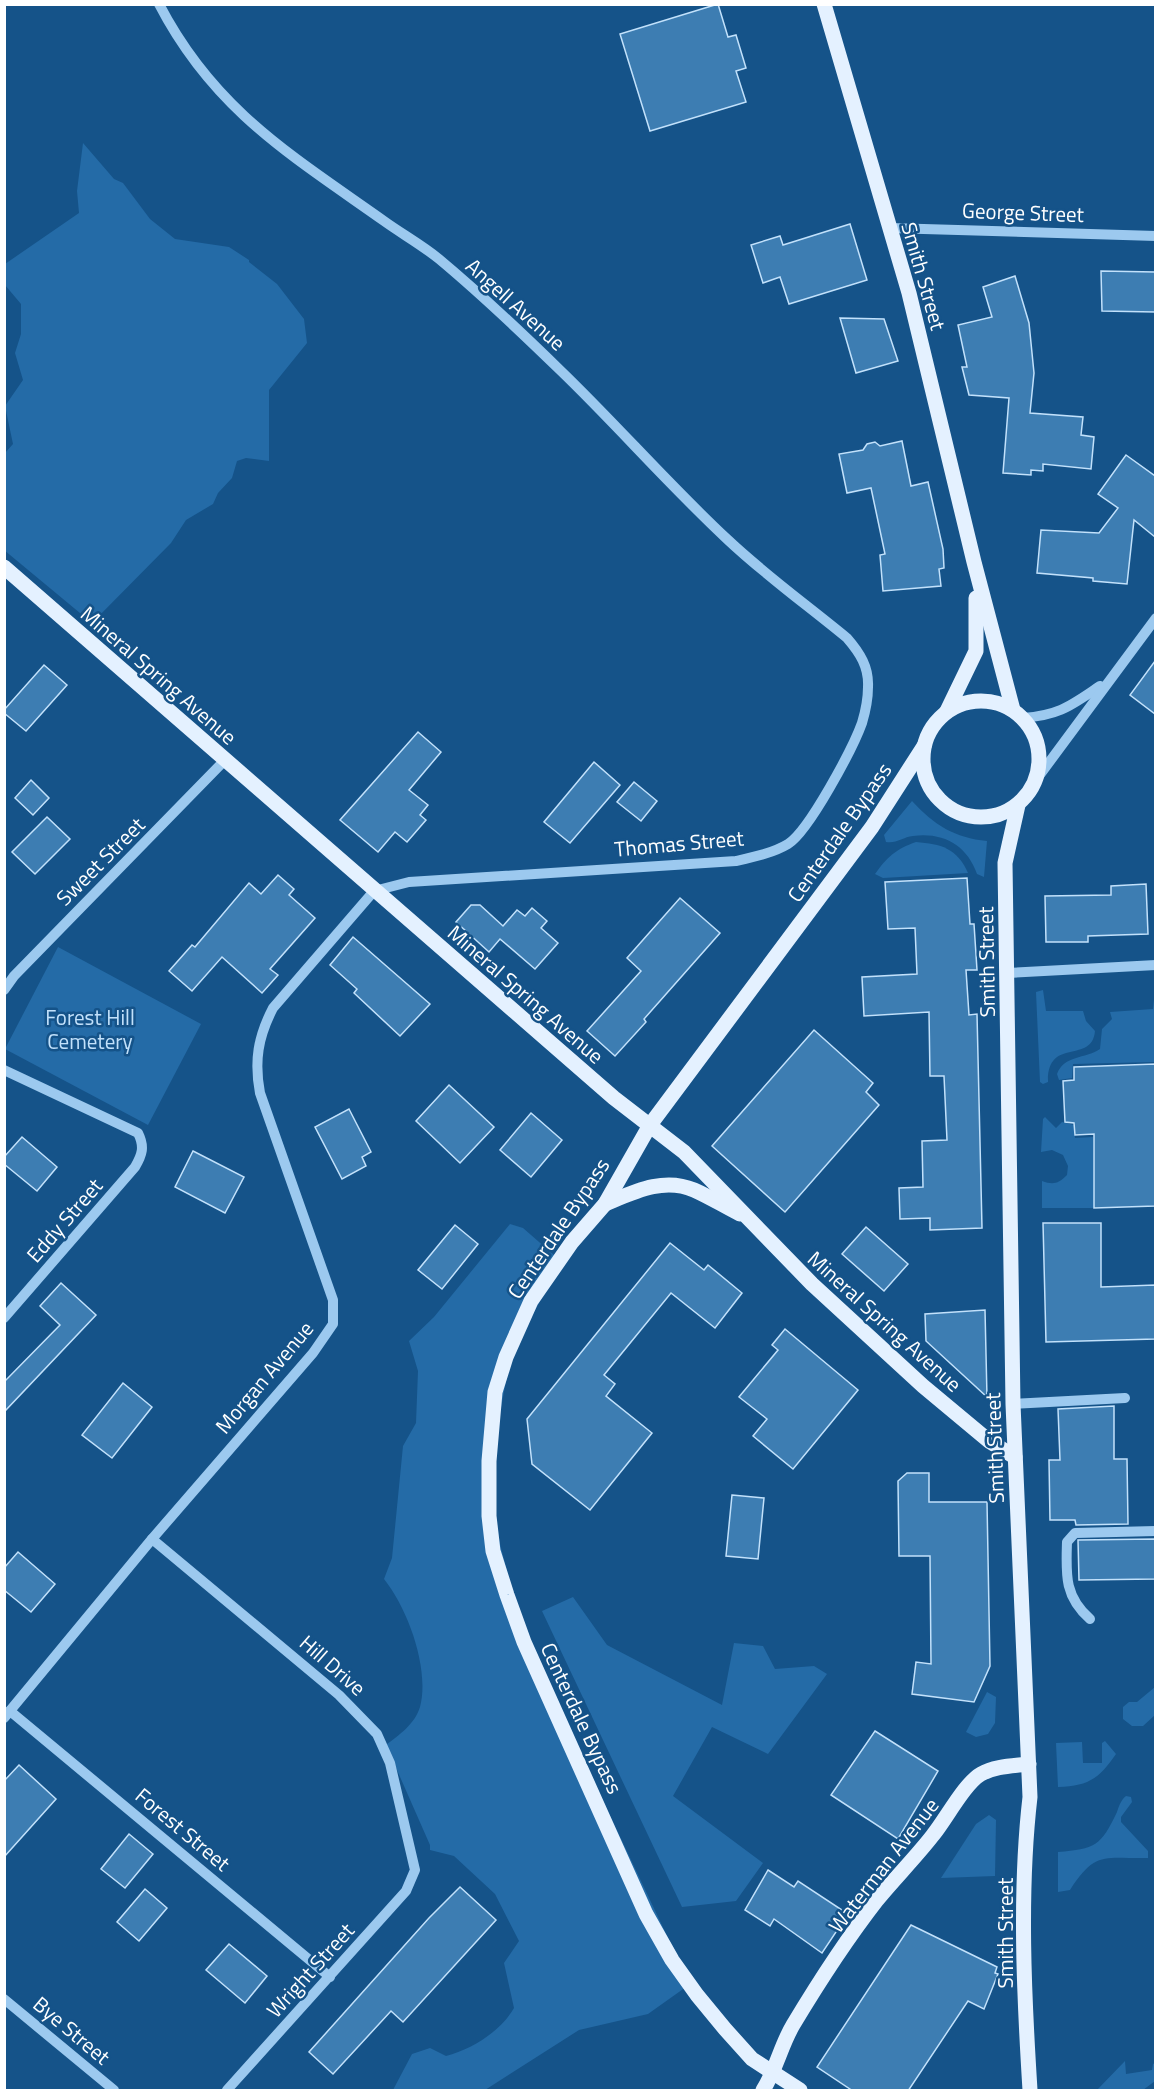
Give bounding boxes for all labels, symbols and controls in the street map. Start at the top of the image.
street label: George Street [962,194,1085,230]
street label: Smith Street [893,218,955,334]
street label: Angell Avenue [459,250,573,358]
street label: Mineral Spring Avenue [74,598,244,752]
street label: Centerdale Bypass [779,756,899,908]
street label: Sweet Street [48,809,152,913]
street label: Thomas Street [613,821,746,865]
street label: Smith Street [969,906,1003,1018]
street label: Mineral Spring Avenue [441,917,611,1071]
park label: Forest Hill Cemetery [45,1001,135,1057]
street label: Centerdale Bypass [499,1151,617,1305]
street label: Eddy Street [18,1170,110,1269]
street label: Mineral Spring Avenue [801,1243,969,1399]
street label: Morgan Avenue [207,1314,321,1440]
street label: Smith Street [976,1391,1012,1504]
street label: Hill Drive [293,1627,373,1703]
street label: Centerdale Bypass [533,1637,631,1799]
street label: Forest Street [129,1780,238,1879]
street label: Waterman Avenue [820,1791,946,1939]
street label: Smith Street [989,1877,1021,1988]
street label: Wright Street [259,1915,362,2025]
street label: Bye Street [26,1988,118,2072]

